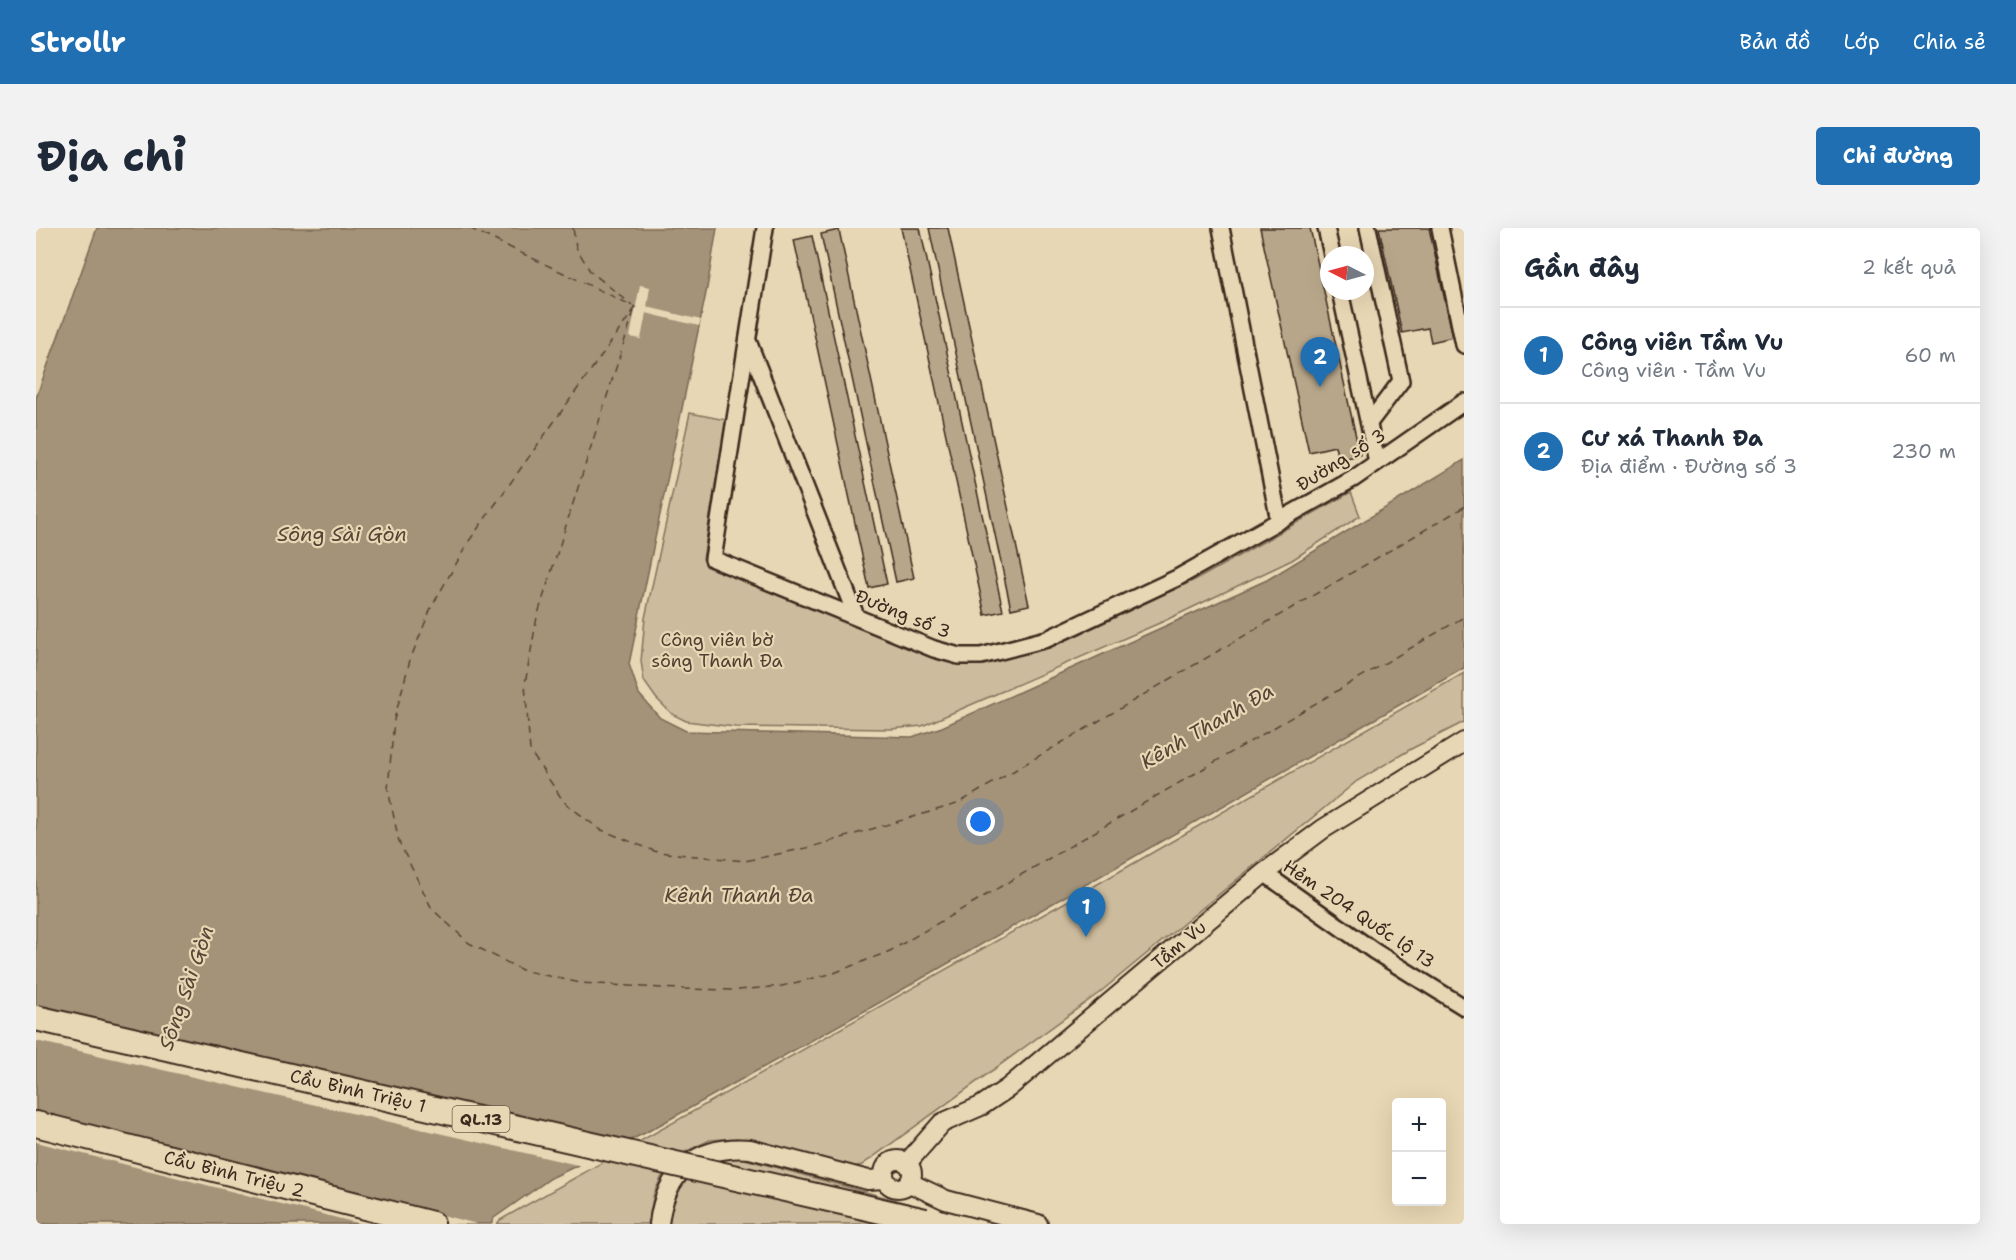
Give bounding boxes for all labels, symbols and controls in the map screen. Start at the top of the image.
text: Strollr [30,23,126,61]
text: Bản đồ [1740,28,1811,56]
text: Lớp [1844,28,1880,56]
text: Chia sẻ [1913,28,1986,56]
button: Chỉ đường [1816,127,1980,185]
text: Địa chỉ [36,128,185,184]
north arrow [1320,246,1374,300]
text: Gần đây [1524,250,1640,285]
text: 2 kết quả [1862,254,1956,280]
text: Công viên Tầm Vu [1581,328,1783,357]
pin: 2 [1300,338,1340,387]
text: 1 [1539,342,1548,368]
text: 60 m [1904,342,1956,368]
text: Công viên · Tầm Vu [1581,357,1766,383]
street label: Đường số 3 [1292,423,1390,497]
text: Cư xá Thanh Đa [1581,424,1763,453]
text: 2 [1537,438,1551,464]
text: 230 m [1891,438,1956,464]
text: Địa điểm · Đường số 3 [1581,453,1797,479]
water label: Sông Sài Gòn [277,521,407,547]
street label: Đường số 3 [852,584,954,644]
park label: Công viên bờ sông Thanh Đa [651,628,783,673]
water label: Kênh Thanh Đa [1136,677,1278,775]
your location [966,807,995,836]
street label: Hẻm 204 Quốc lộ 13 [1278,854,1440,974]
water label: Kênh Thanh Đa [664,882,814,908]
pin: 1 [1066,888,1106,937]
street label: Tầm Vu [1147,915,1211,975]
water label: Sông Sài Gòn [153,922,219,1054]
street label: Cầu Bình Triệu 1 [288,1064,428,1118]
map controls [1392,1098,1446,1206]
button: + [1392,1098,1446,1152]
road number: QL.13 [452,1106,510,1132]
street label: Cầu Bình Triệu 2 [161,1145,307,1203]
button: − [1392,1152,1446,1206]

